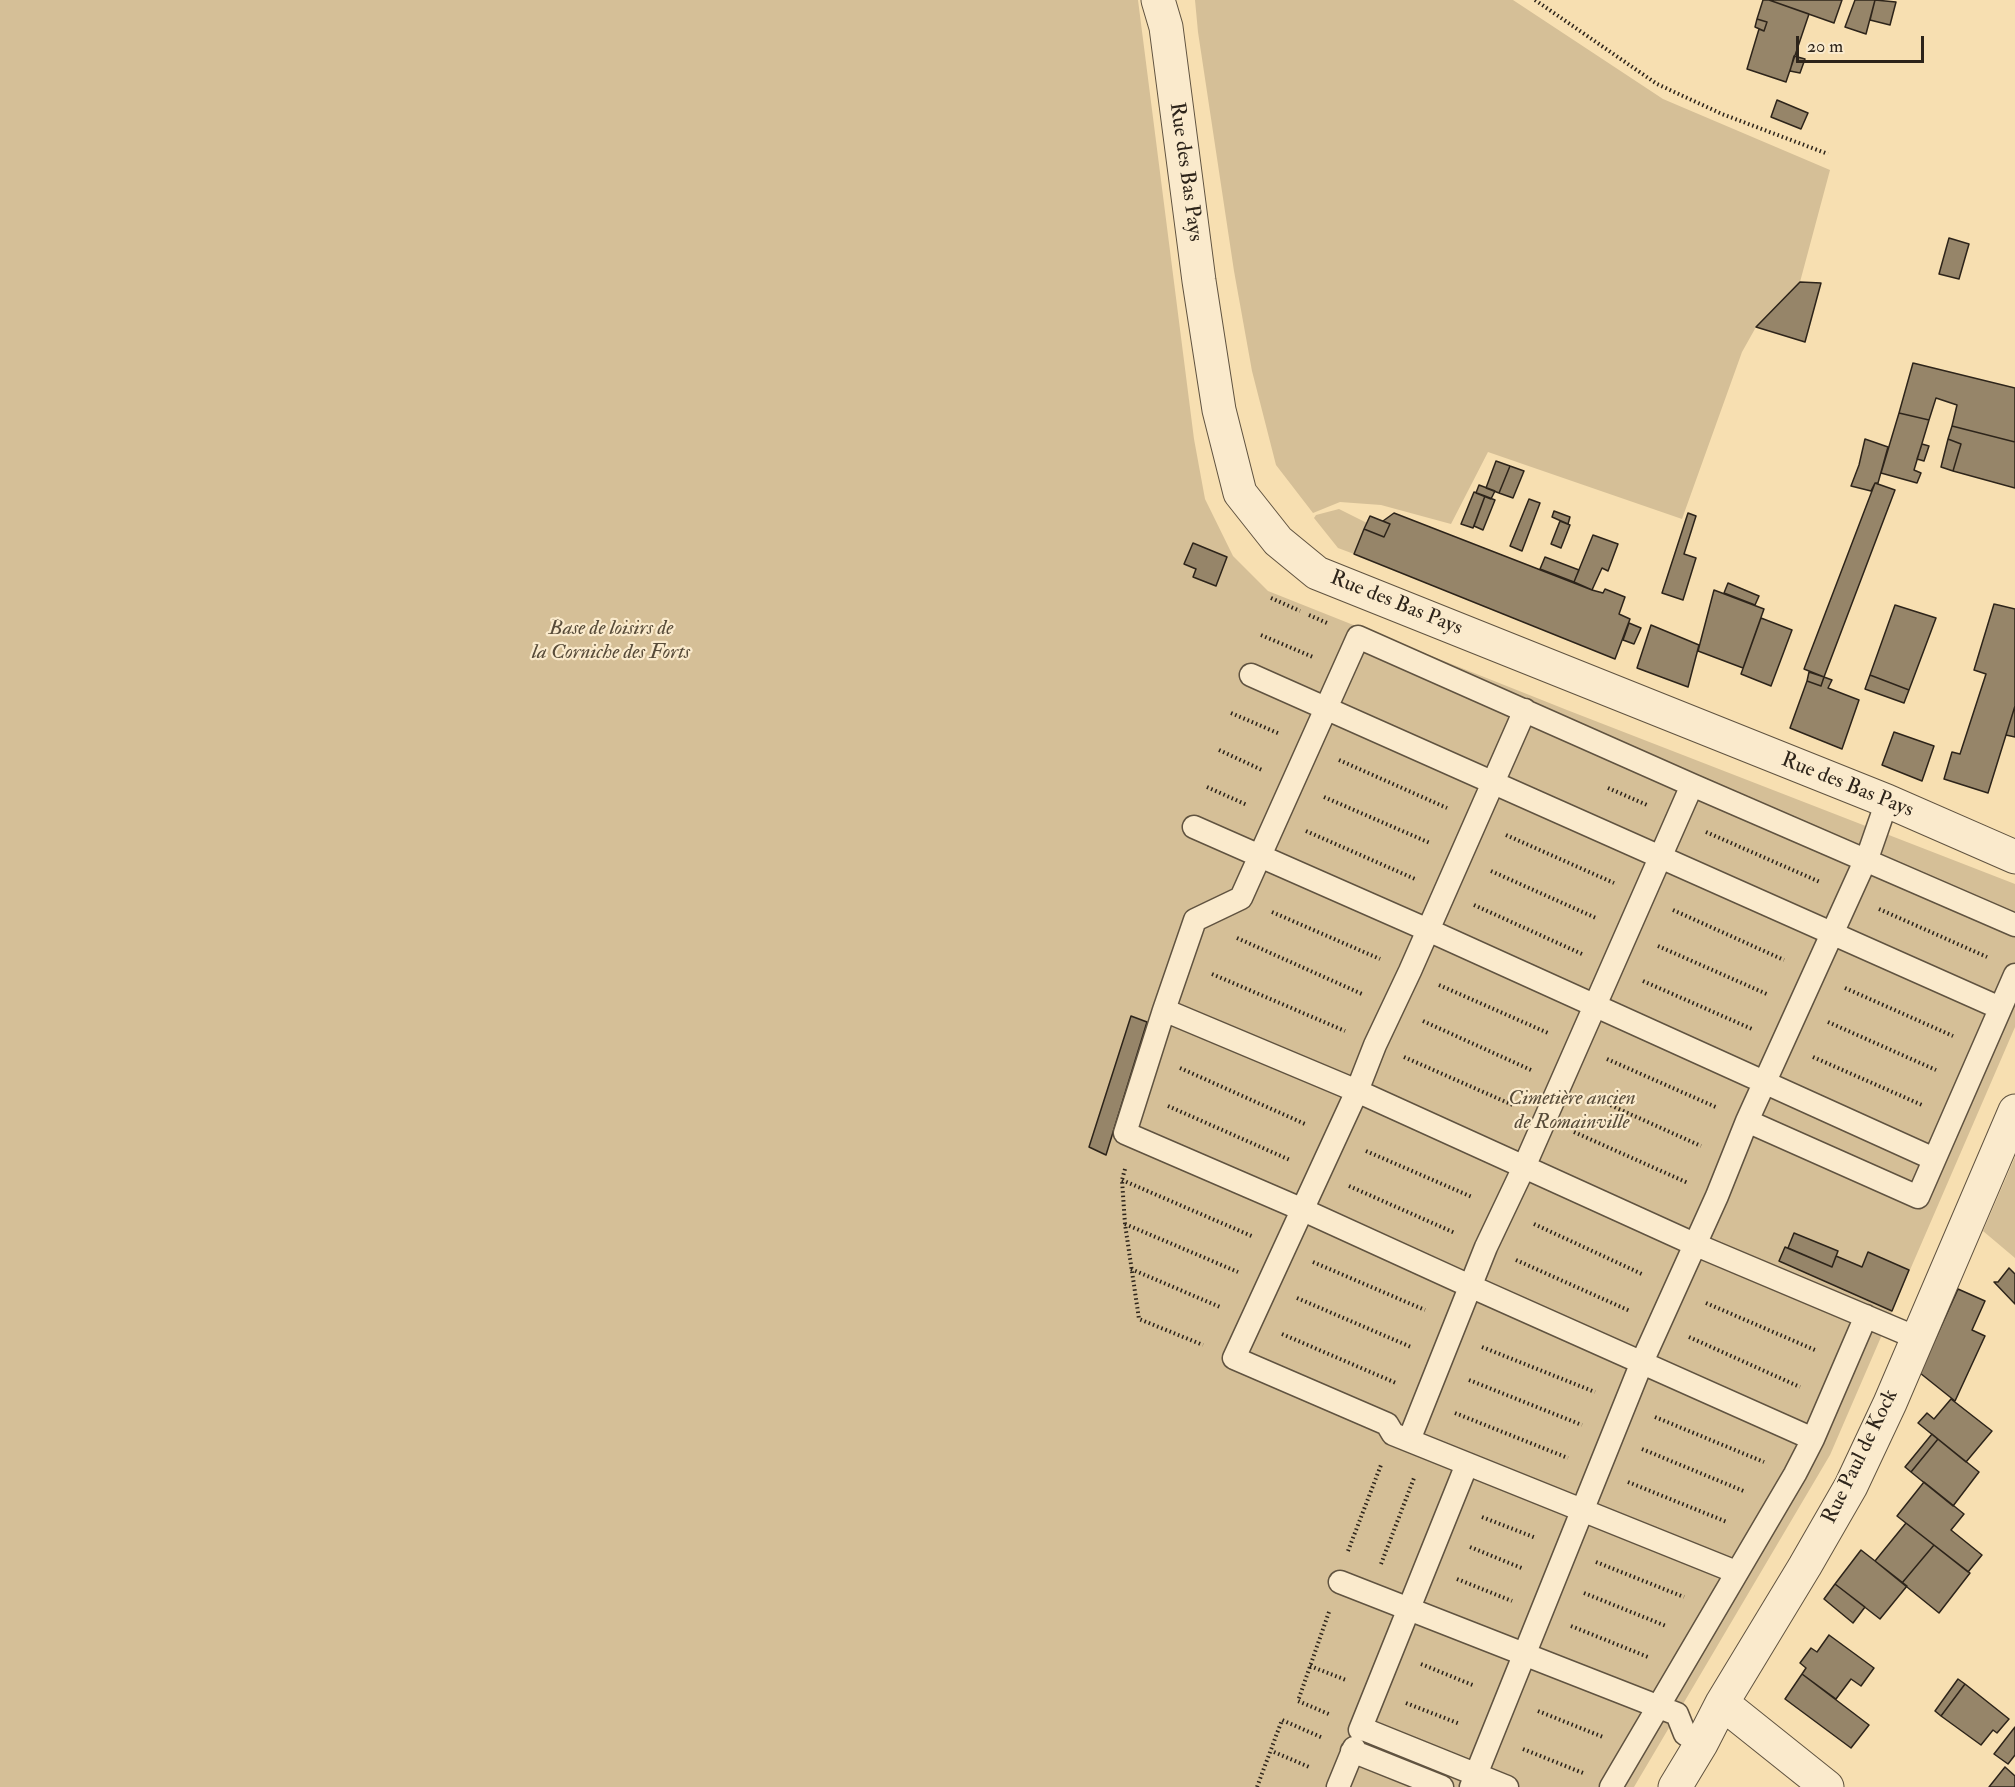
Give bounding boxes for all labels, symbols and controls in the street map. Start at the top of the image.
scale bar [1799,24,1926,62]
text: 20 m [1807,35,1843,58]
street label: Rue des Bas Pays [1163,101,1207,243]
street label: Rue des Bas Pays [1326,566,1466,642]
park label: Base de loisirs de la Corniche des Forts [532,616,690,666]
street label: Rue des Bas Pays [1777,748,1917,824]
park label: Cimetière ancien de Romainville [1508,1086,1636,1136]
street label: Rue Paul de Kock [1818,1386,1904,1528]

